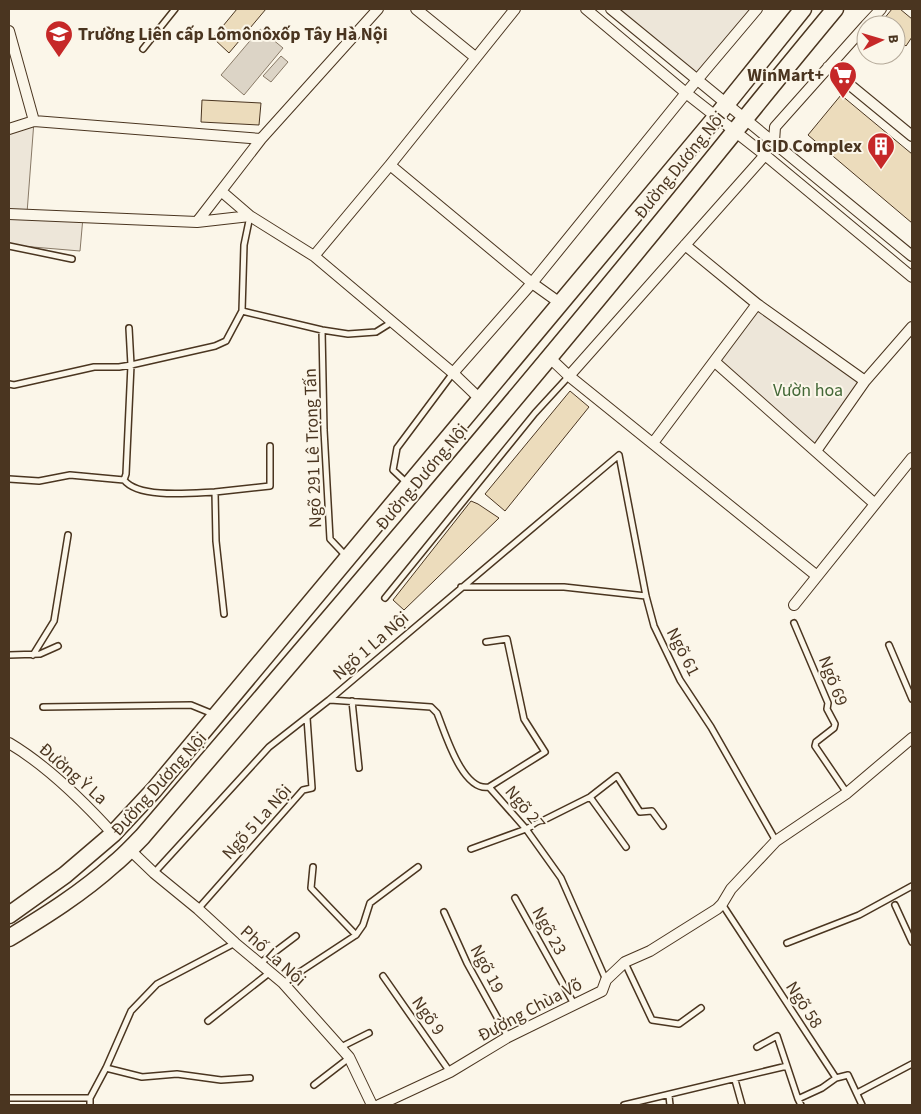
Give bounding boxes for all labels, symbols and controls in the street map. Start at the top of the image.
north arrow [856,15,906,65]
school or university icon: Trường Liên cấp Lômônôxốp Tây Hà Nội [44,19,74,58]
place label: Trường Liên cấp Lômônôxốp Tây Hà Nội [78,22,388,47]
text: B [883,34,903,45]
supermarket icon: WinMart+ [828,60,858,99]
place label: WinMart+ [747,63,824,88]
street label: Đường Dương Nội [629,106,731,224]
building icon: ICID Complex [866,131,896,170]
place label: ICID Complex [756,134,862,159]
street label: Ngõ 291 Lê Trọng Tấn [298,368,328,528]
park label: Vườn hoa [773,378,843,403]
street label: Đường Dương Nội [370,418,474,536]
street label: Ngõ 1 La Nội [327,606,415,686]
street label: Ngõ 61 [660,623,706,681]
street label: Ngõ 69 [812,652,854,710]
street label: Đường Dương Nội [105,726,213,842]
street label: Đường Ỷ La [33,737,113,811]
street label: Ngõ 5 La Nội [216,779,298,865]
street label: Ngõ 27 [499,780,551,836]
street label: Ngõ 23 [526,902,572,960]
street label: Phố La Nội [235,920,311,992]
street label: Ngõ 19 [464,940,510,998]
street label: Đường Chùa Võ [473,972,587,1048]
street label: Ngõ 58 [779,976,829,1034]
street label: Ngõ 9 [405,991,451,1041]

